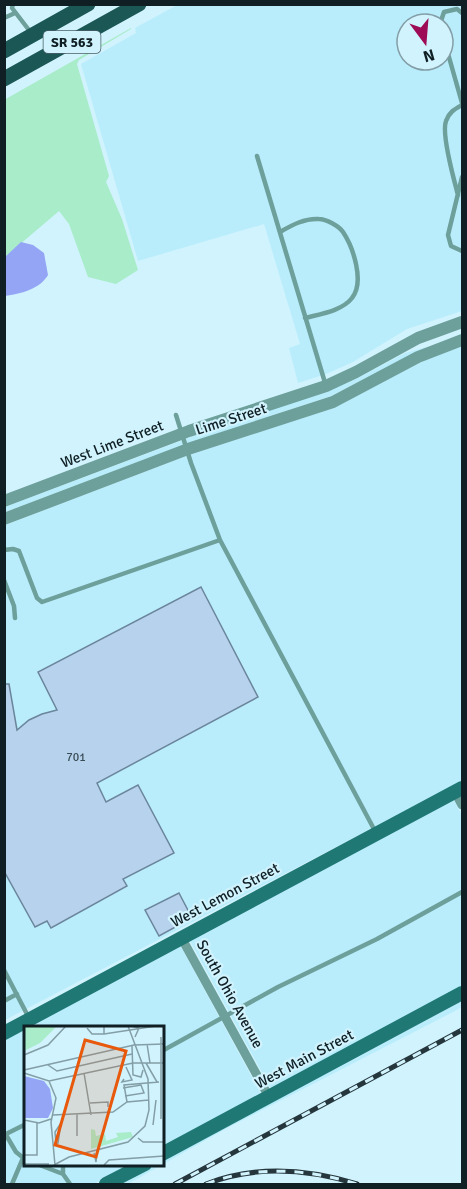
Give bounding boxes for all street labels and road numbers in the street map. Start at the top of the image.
road number: SR 563 [44,31,100,53]
street label: Lime Street [193,399,269,439]
street label: West Lime Street [58,416,166,472]
street label: West Lemon Street [168,859,282,931]
street label: South Ohio Avenue [193,937,267,1051]
street label: West Main Street [252,1025,356,1093]

